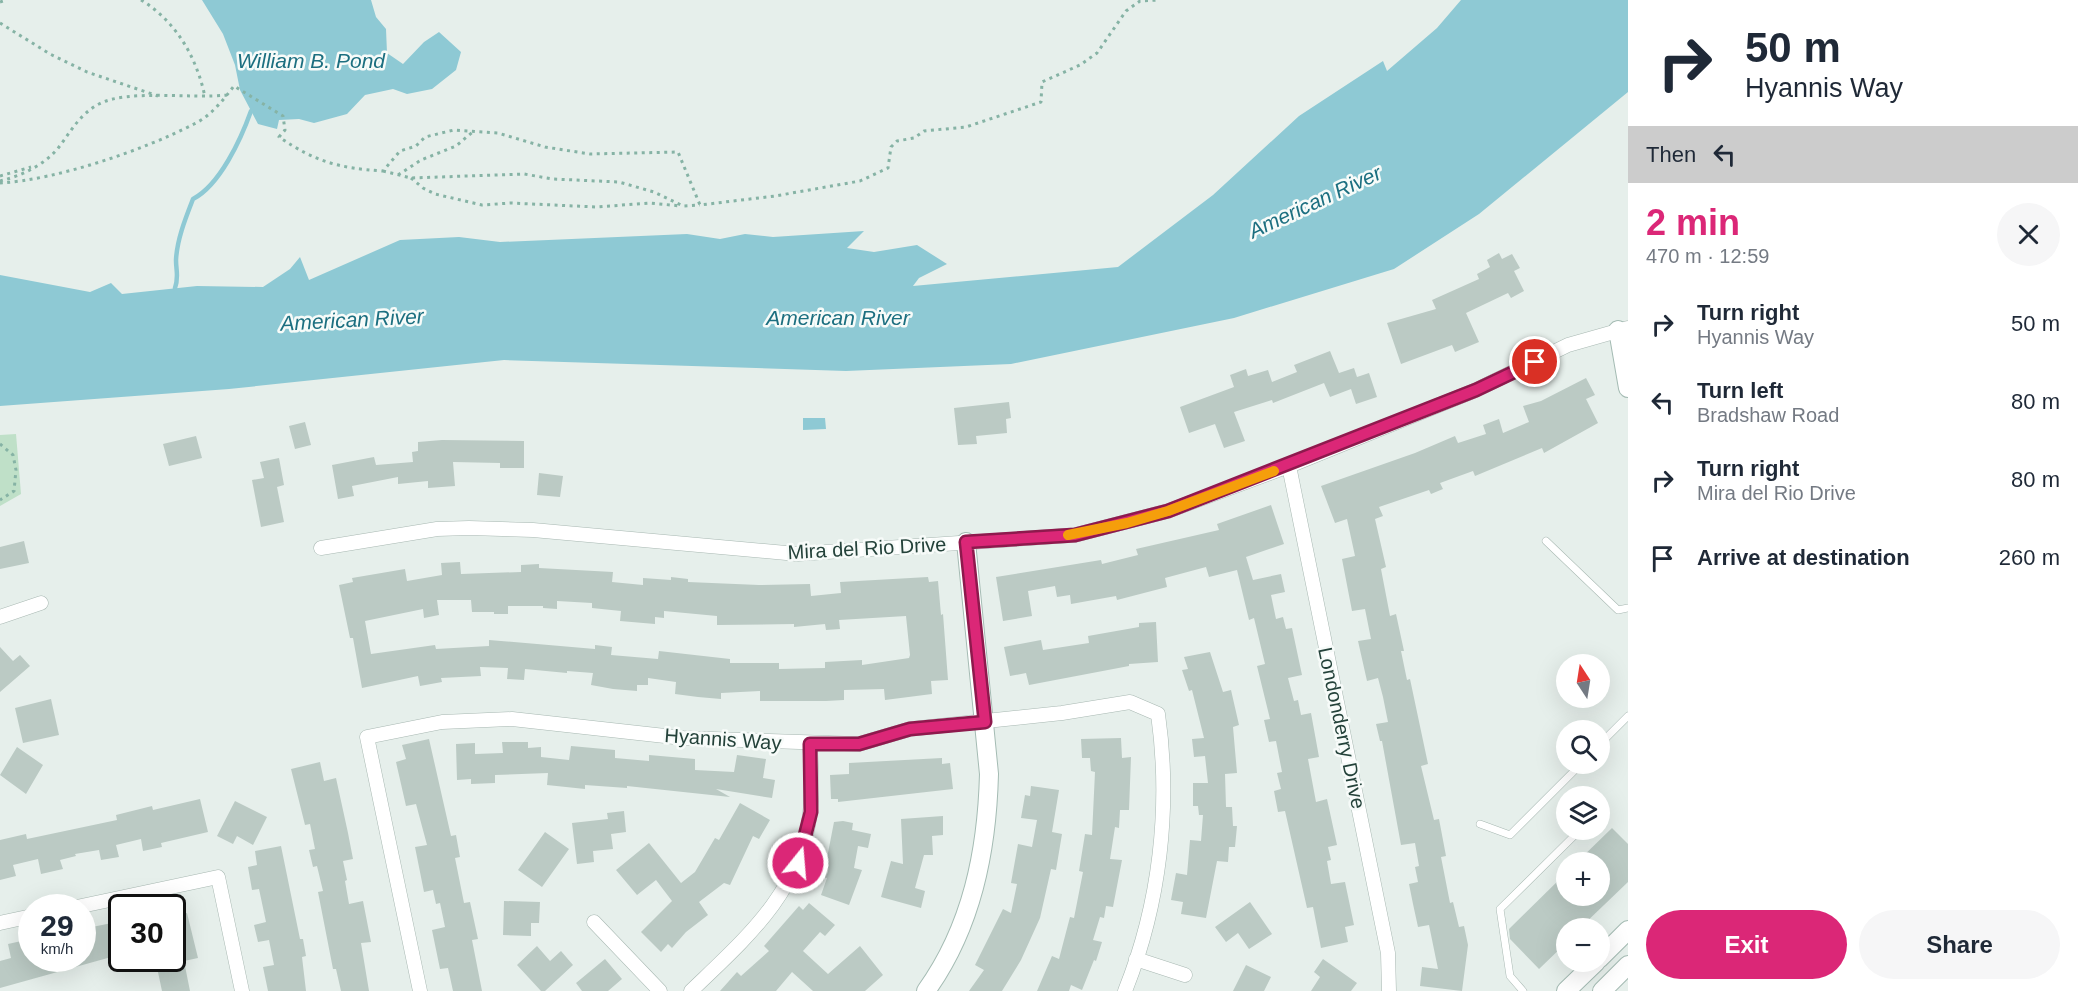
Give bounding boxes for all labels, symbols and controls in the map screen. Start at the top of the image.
icon: right [1646,24,1724,102]
text: 50 m [1745,24,1841,71]
water label: William B. Pond [237,49,386,72]
text: Hyannis Way [1745,73,1903,103]
icon: left [1708,138,1741,171]
text: Then [1646,142,1696,167]
water label: American River [1243,160,1386,243]
text: 2 min [1646,202,1740,243]
button: close [1997,203,2060,266]
text: 470 m · 12:59 [1646,245,1769,267]
text: Turn right [1697,300,1799,325]
water label: American River [278,304,425,335]
water label: American River [764,306,911,329]
icon: right [1646,308,1679,341]
text: 50 m [2011,311,2060,336]
text: Hyannis Way [1697,326,1814,348]
pin [1509,336,1560,387]
icon: arrive [1518,345,1551,378]
text: Turn left [1697,378,1783,403]
icon: left [1646,386,1679,419]
text: 80 m [2011,389,2060,414]
text: Bradshaw Road [1697,404,1839,426]
text: Turn right [1697,456,1799,481]
icon: right [1646,464,1679,497]
text: 80 m [2011,467,2060,492]
text: Mira del Rio Drive [1697,482,1856,504]
street label: Mira del Rio Drive [787,533,947,563]
icon: arrive [1646,542,1679,575]
text: Arrive at destination [1697,545,1910,570]
text: 260 m [1999,545,2060,570]
street label: Londonderry Drive [1314,645,1370,811]
north arrow [1556,654,1610,708]
map controls [1556,654,1610,972]
button: search [1556,720,1610,774]
street label: Hyannis Way [664,724,782,754]
button: layers [1556,786,1610,840]
position arrow [766,831,830,895]
button: + [1556,852,1610,906]
speed limit sign: 30 [108,894,186,972]
text: 29 [40,909,74,942]
button: Exit [1646,910,1847,979]
button: Share [1859,910,2060,979]
button: − [1556,918,1610,972]
text: km/h [41,940,73,957]

